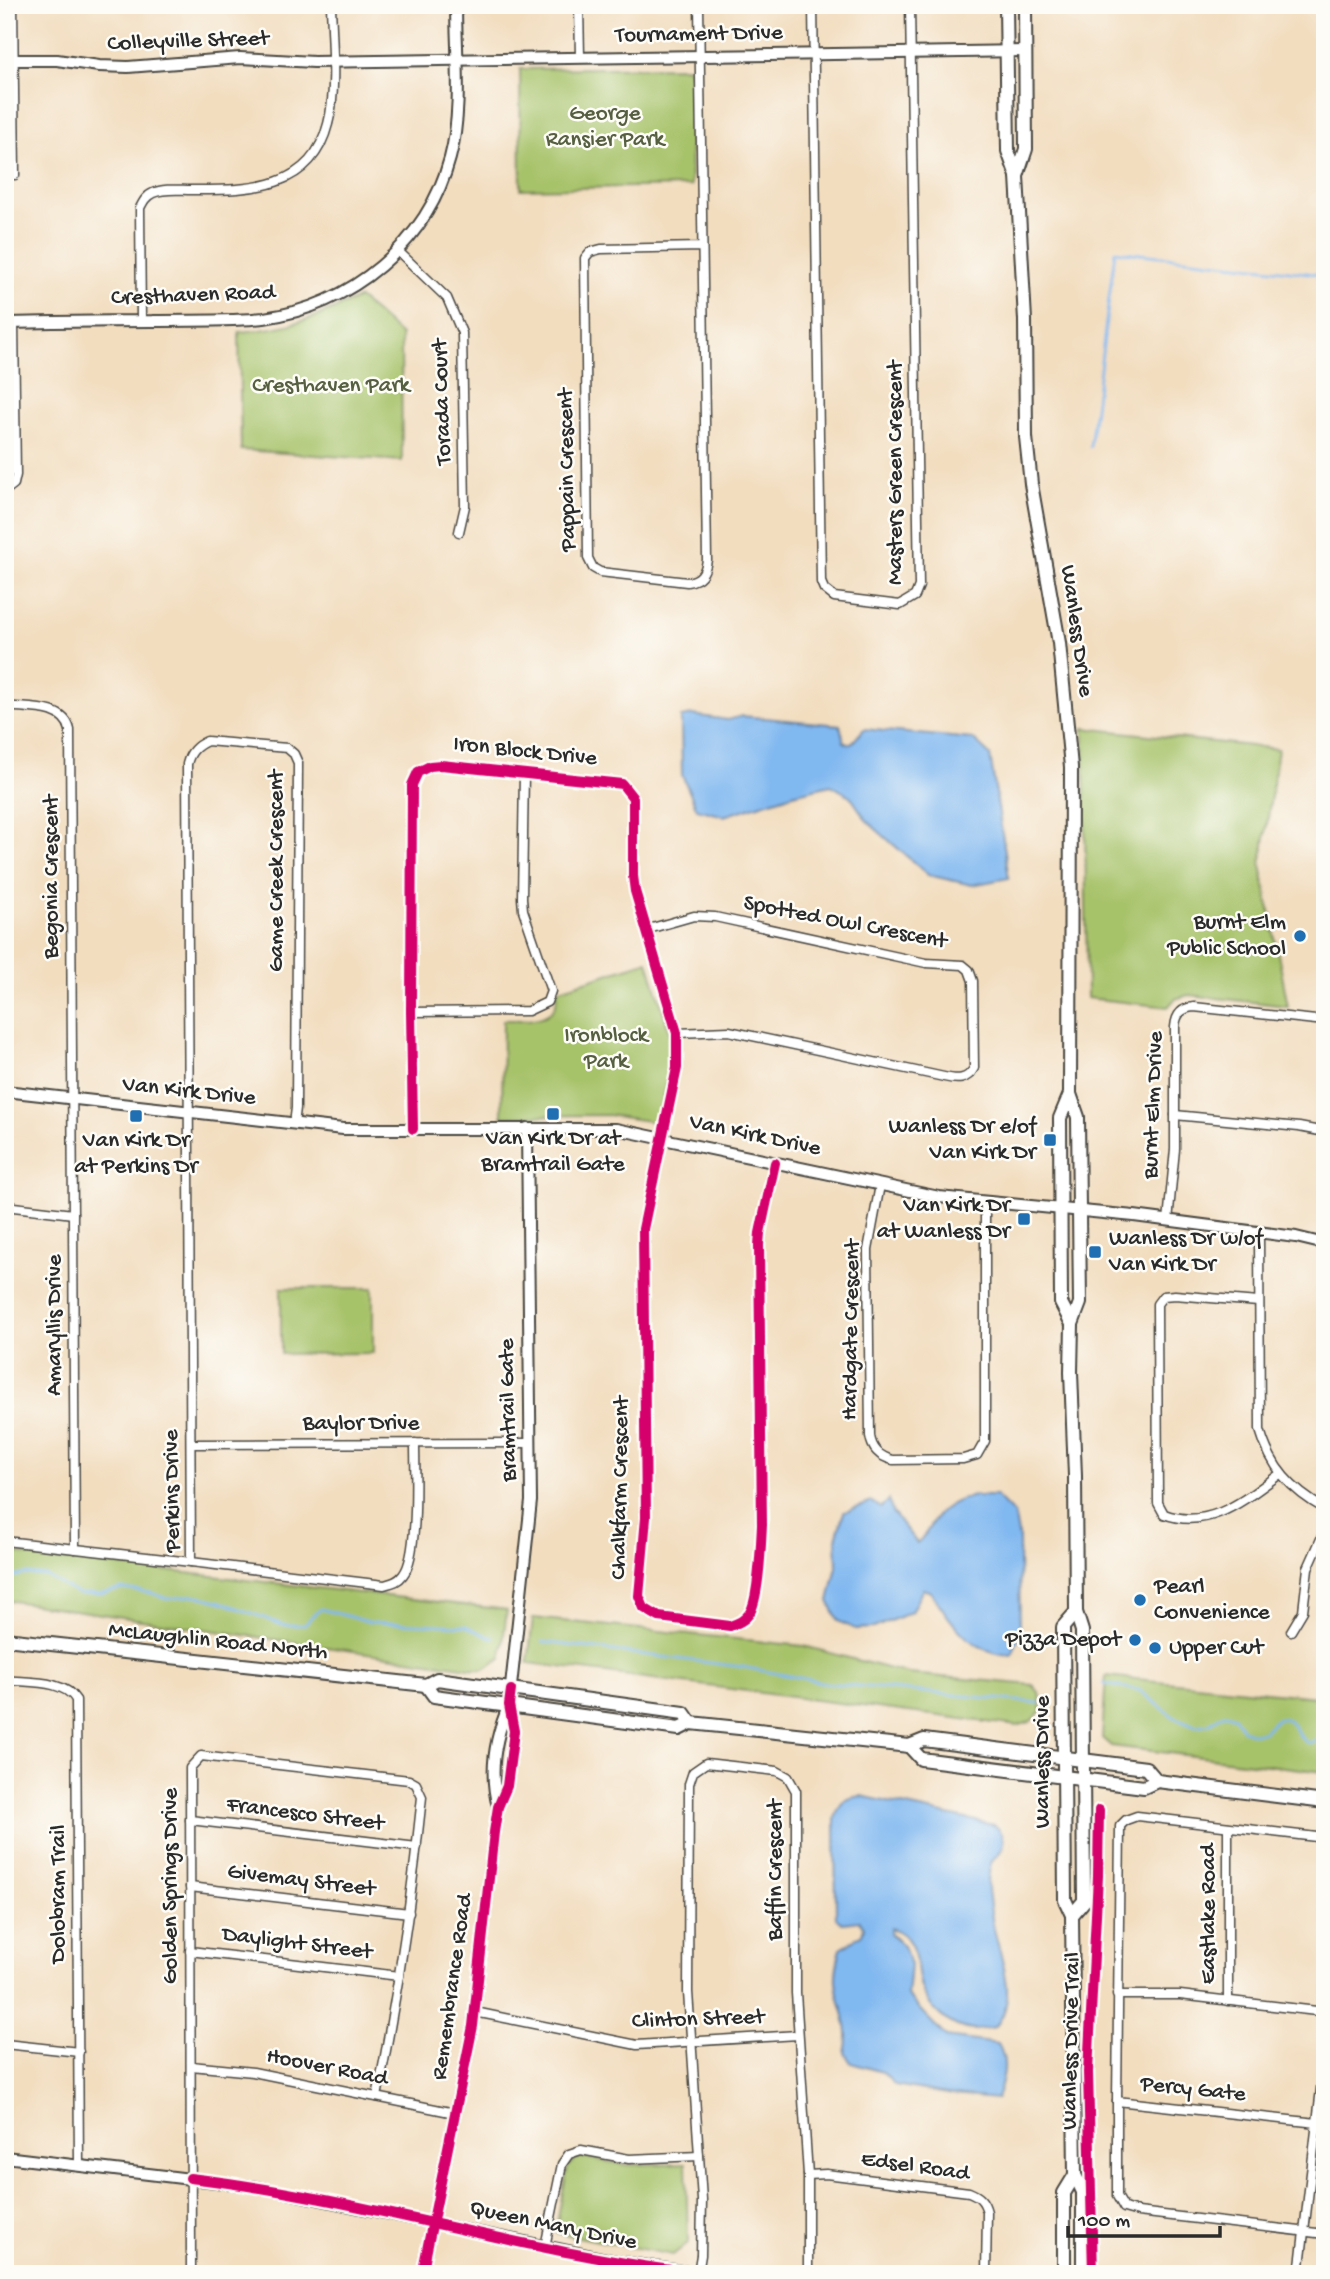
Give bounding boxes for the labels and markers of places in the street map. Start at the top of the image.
place label: Burnt Elm Public School [1166,910,1286,963]
marker: Burnt Elm Public School [1292,928,1308,944]
marker: Van Kirk Dr at Bramtrail Gate [545,1106,561,1122]
marker: Van Kirk Dr at Perkins Dr [128,1108,144,1124]
place label: Wanless Dr e/of Van Kirk Dr [888,1114,1038,1167]
place label: Van Kirk Dr at Bramtrail Gate [480,1126,626,1179]
place label: Van Kirk Dr at Perkins Dr [74,1128,200,1181]
marker: Wanless Dr e/of Van Kirk Dr [1042,1132,1058,1148]
place label: Van Kirk Dr at Wanless Dr [877,1193,1012,1246]
marker: Van Kirk Dr at Wanless Dr [1016,1211,1032,1227]
place label: Wanless Dr w/of Van Kirk Dr [1108,1226,1264,1279]
marker: Wanless Dr w/of Van Kirk Dr [1087,1244,1103,1260]
place label: Pearl Convenience [1153,1574,1271,1627]
marker: Pearl Convenience [1132,1592,1148,1608]
place label: Pizza Depot [1004,1627,1123,1654]
marker: Pizza Depot [1127,1632,1143,1648]
place label: Upper Cut [1169,1635,1265,1662]
marker: Upper Cut [1147,1640,1163,1656]

